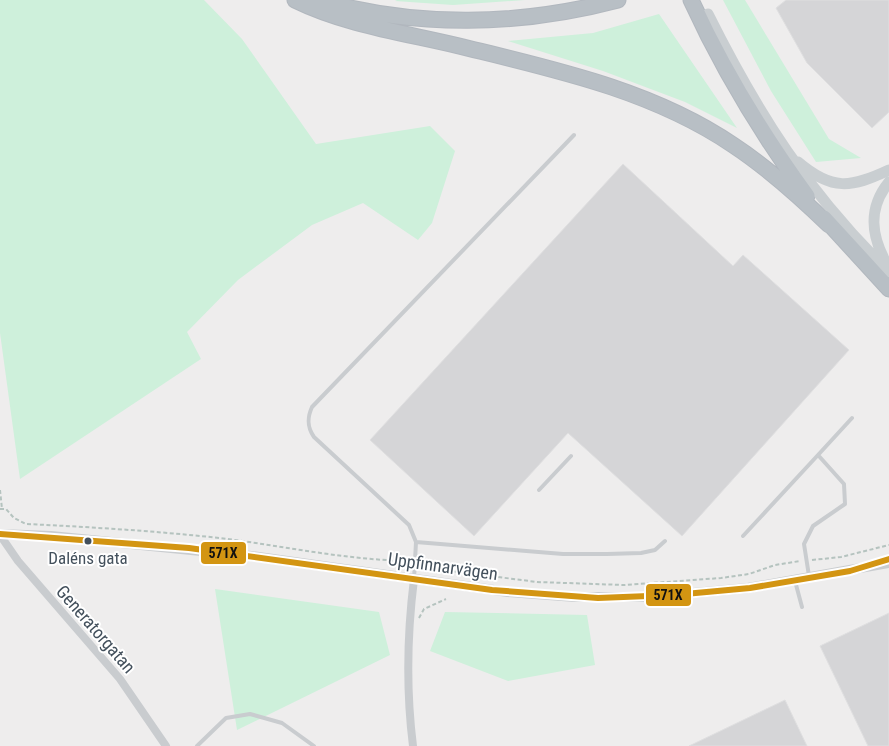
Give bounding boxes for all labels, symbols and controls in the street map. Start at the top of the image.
marker: Daléns gata [83,536,93,546]
line badge: 571X [200,541,247,565]
text: 571X [208,545,238,561]
place label: Daléns gata [48,548,128,568]
street label: Uppfinnarvägen [387,548,499,584]
street label: Generatorgatan [52,581,140,677]
line badge: 571X [645,583,692,607]
text: 571X [653,587,683,603]

